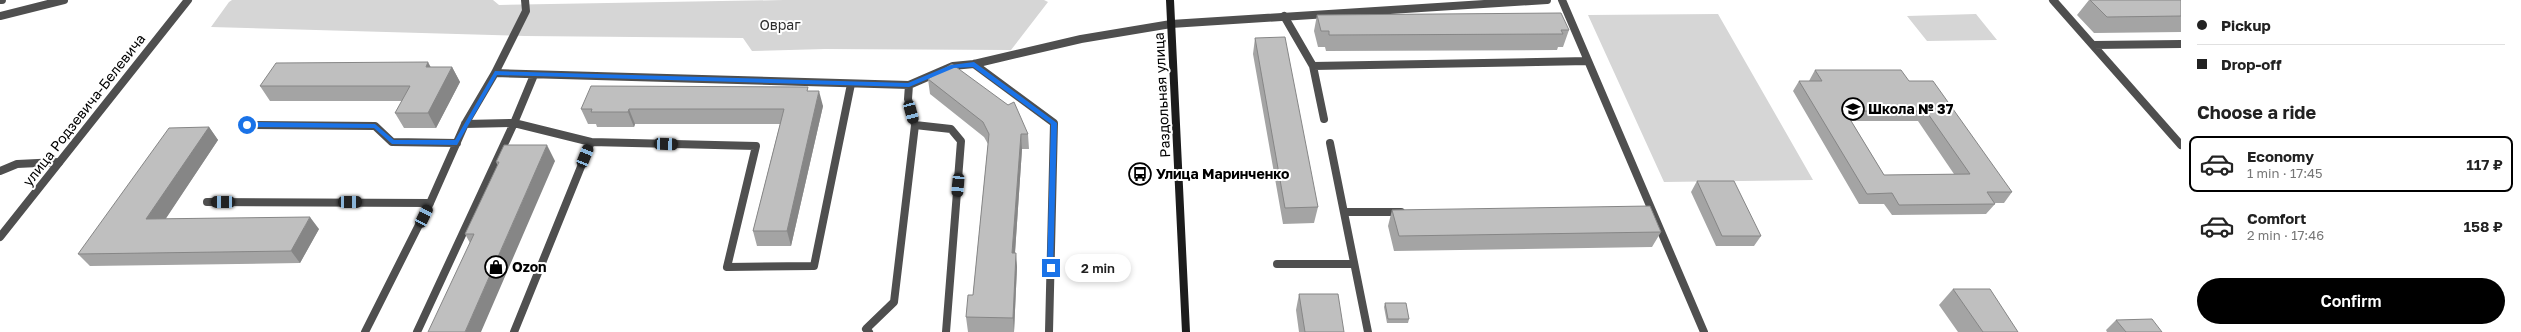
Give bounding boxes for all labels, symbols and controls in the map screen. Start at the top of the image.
park label: Овраг [759,16,801,33]
text: Pickup [2221,16,2271,34]
street label: улица Родзевича-Белевича [19,30,148,189]
street label: Раздольная улица [1150,32,1173,158]
text: Drop-off [2221,55,2281,73]
school or university icon: Школа № 37 [1840,96,1866,122]
car [902,99,920,125]
place label: Школа № 37 [1868,100,1954,117]
text: Choose a ride [2197,101,2316,123]
route start [238,116,256,134]
car [654,138,678,150]
car [575,143,595,169]
icon: car [2199,146,2235,182]
text: Economy [2247,147,2314,165]
text: 117 ₽ [2466,155,2503,173]
bus stop icon: Улица Маринченко [1127,161,1153,187]
place label: Улица Маринченко [1156,165,1289,182]
text: 1 min · 17:45 [2247,165,2323,181]
car [951,173,965,197]
car [211,196,235,208]
car [338,196,362,208]
car [413,203,435,229]
icon: car [2199,208,2235,244]
text: Comfort [2247,209,2306,227]
text: 158 ₽ [2463,217,2503,235]
text: 2 min · 17:46 [2247,227,2324,243]
shop icon: Ozon [483,254,509,280]
callout: 2 min [1065,254,1131,282]
place label: Ozon [512,258,547,275]
route end [1042,259,1060,277]
text: 2 min [1081,260,1115,276]
button: Confirm [2197,278,2505,324]

